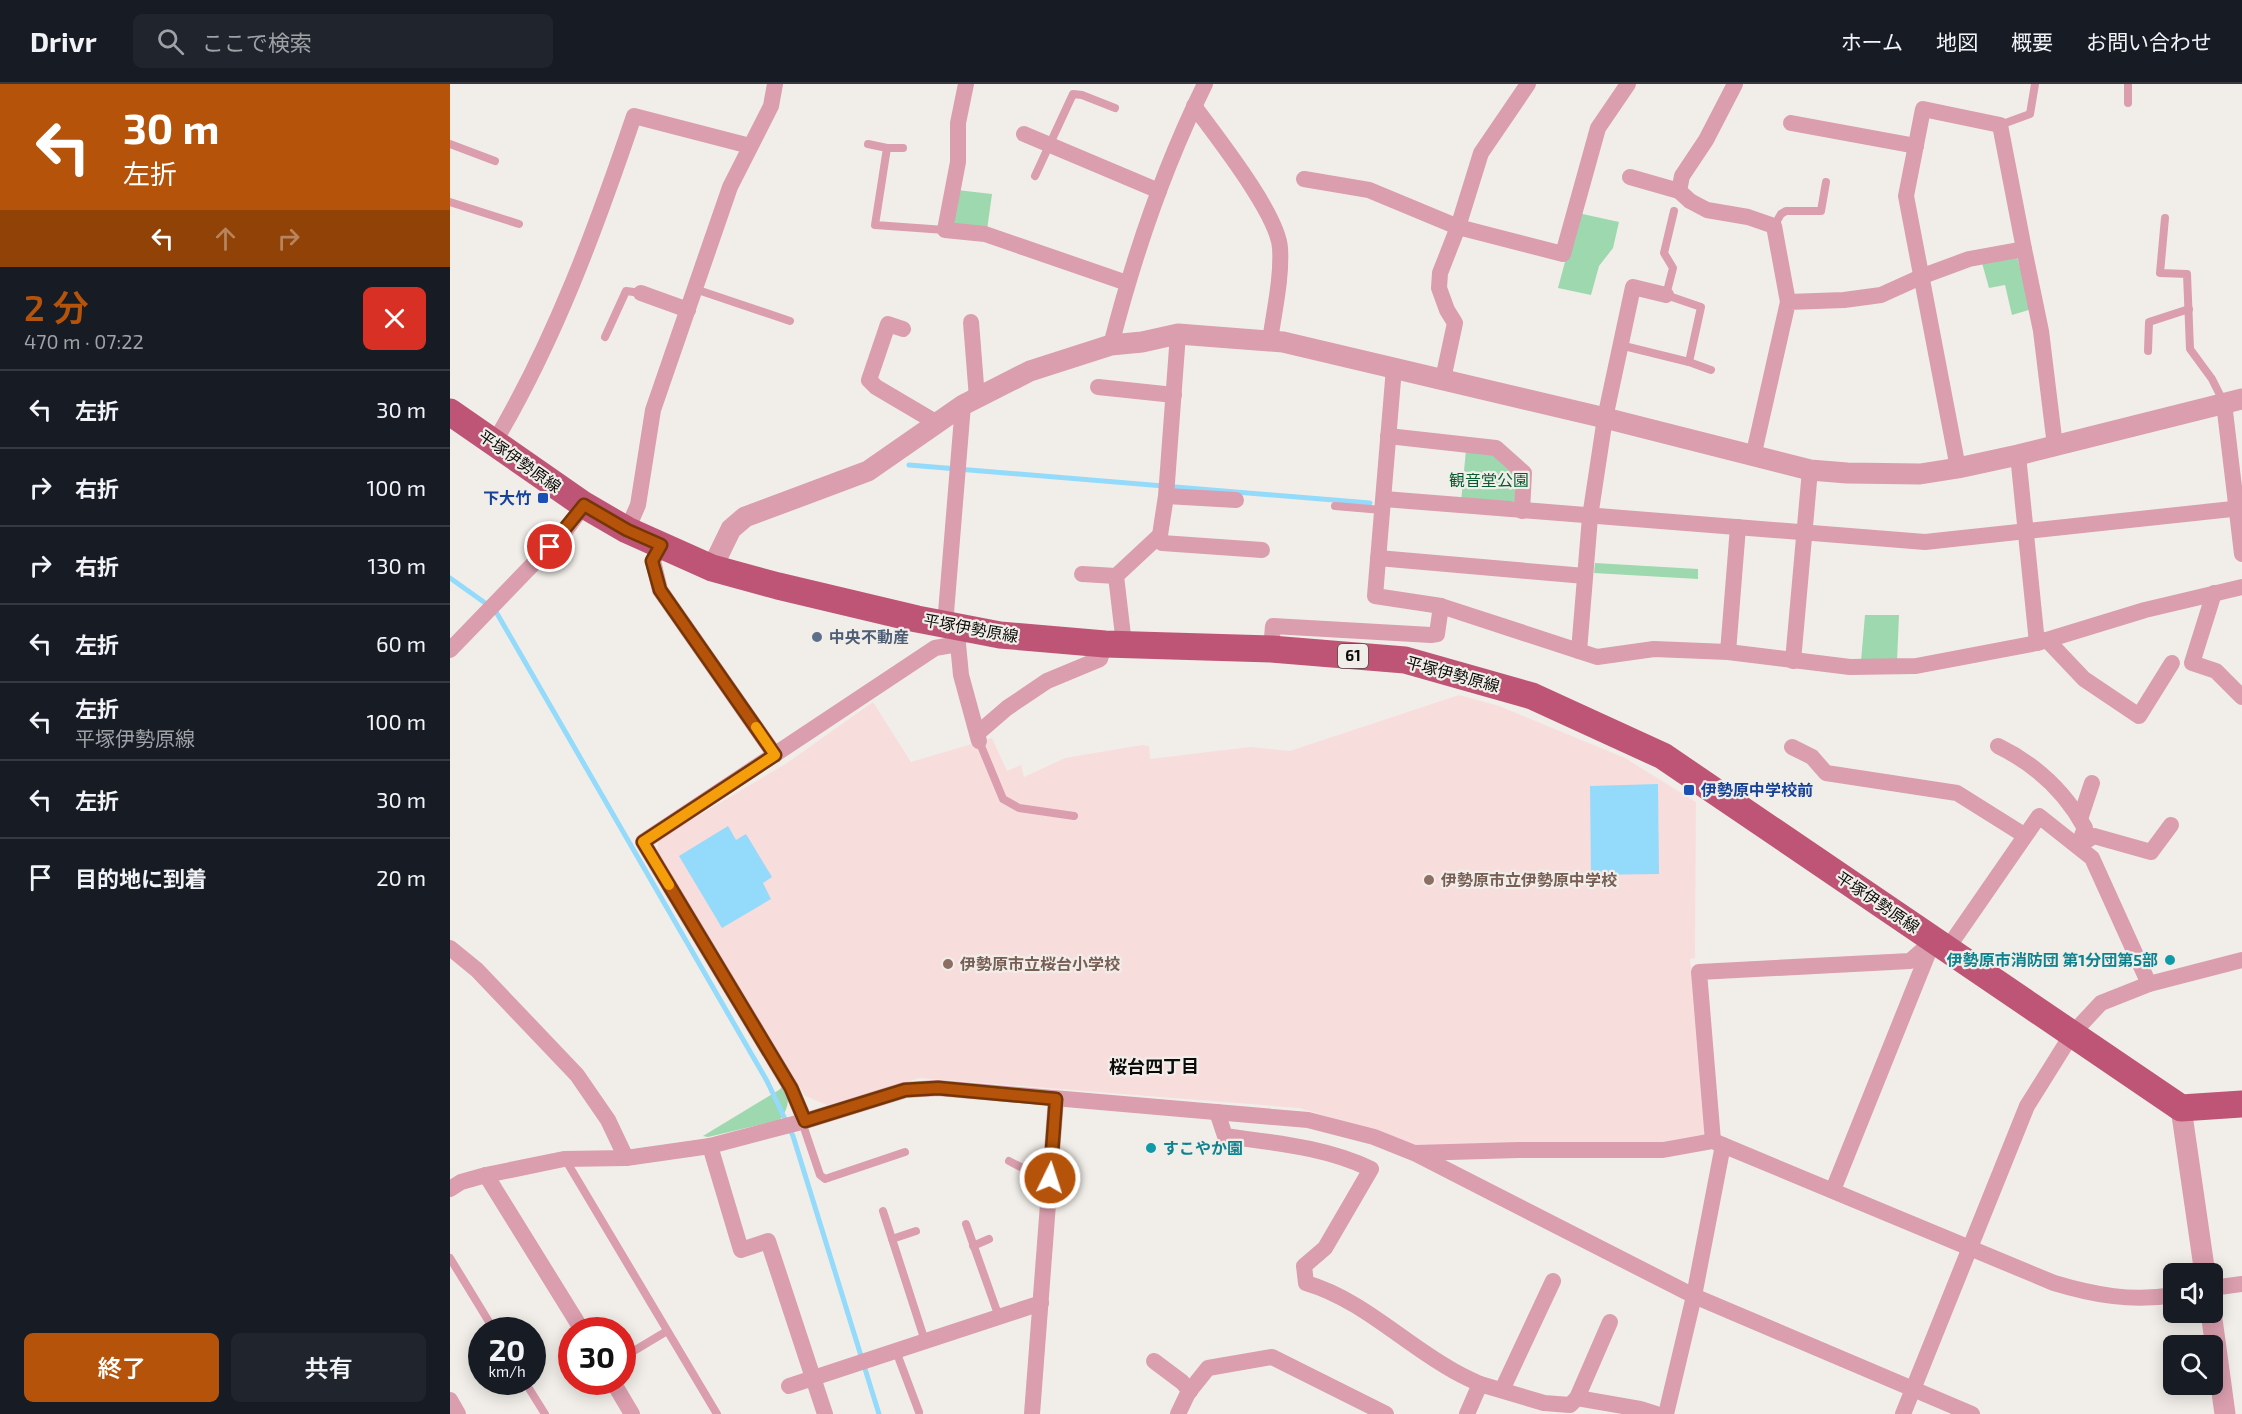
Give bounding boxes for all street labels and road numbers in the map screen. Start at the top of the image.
street label: 平塚伊勢原線 [476,425,565,496]
street label: 平塚伊勢原線 [922,610,1020,645]
road number: 61 [1338,644,1368,668]
street label: 平塚伊勢原線 [1404,652,1502,695]
street label: 平塚伊勢原線 [1833,867,1923,936]

